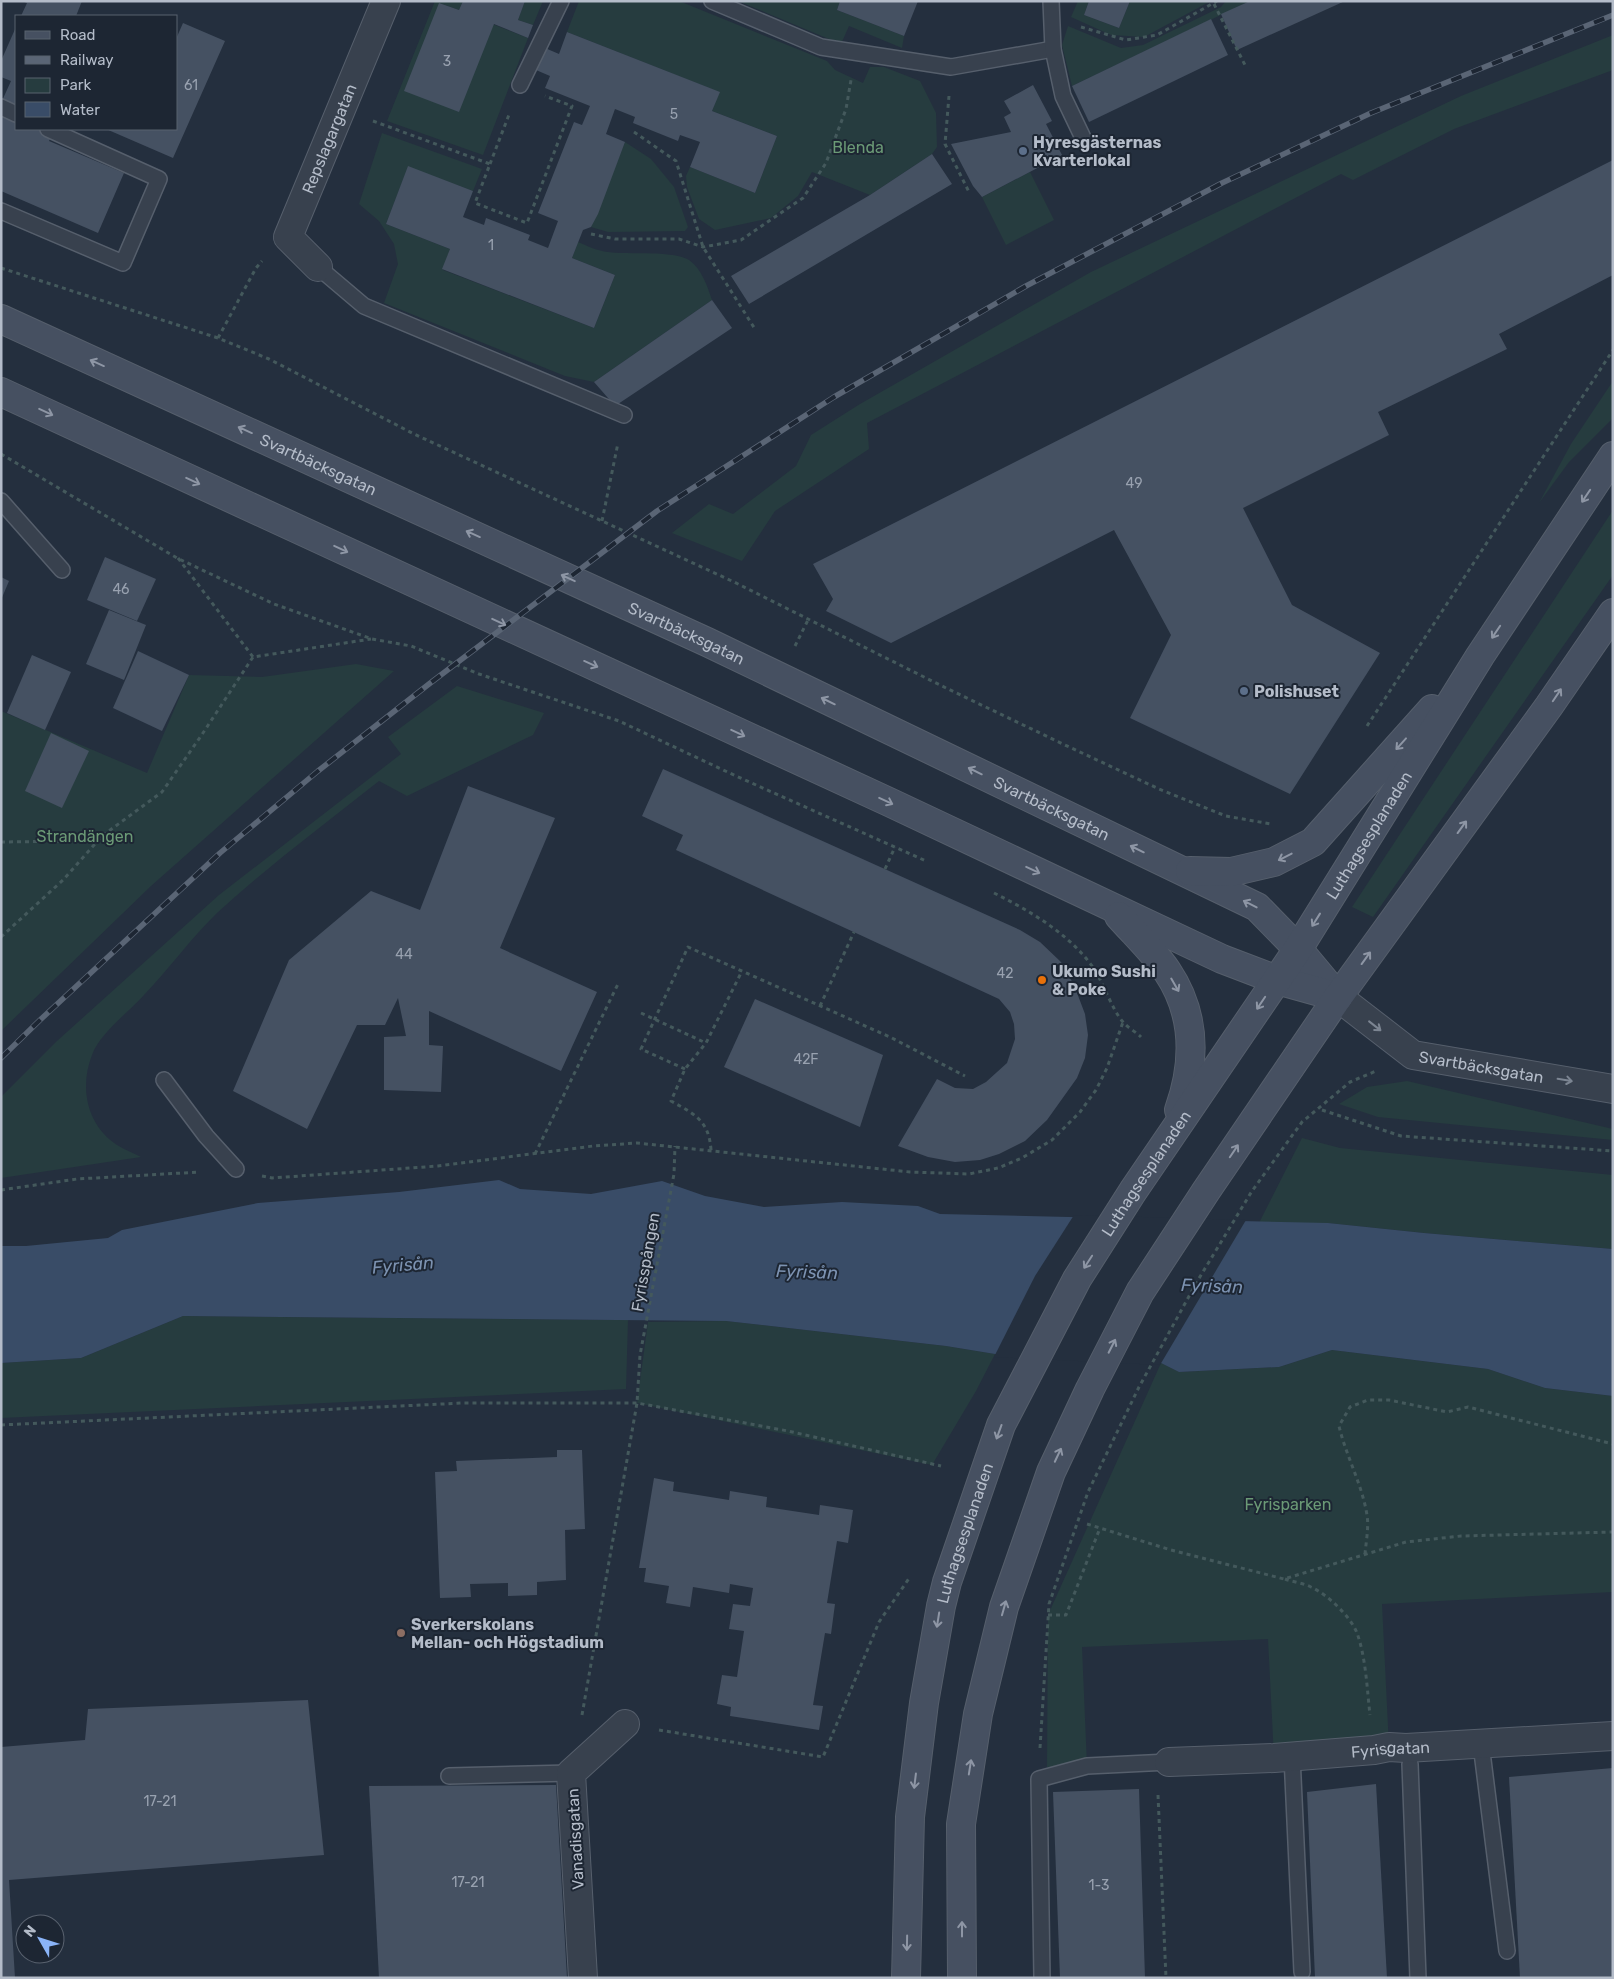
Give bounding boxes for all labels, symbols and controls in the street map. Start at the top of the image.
legend [15,15,178,130]
text: Road [60,26,96,44]
text: Railway [60,51,114,69]
house number: 3 [443,53,451,70]
text: Park [60,76,91,94]
house number: 61 [184,77,198,94]
street label: Repslagargatan [298,81,361,197]
text: Water [60,101,100,119]
house number: 5 [670,106,678,123]
place label: Hyresgästernas Kvarterlokal [1033,133,1161,170]
park label: Blenda [832,138,884,157]
marker: Hyresgästernas Kvarterlokal [1017,145,1029,157]
house number: 1 [488,237,494,254]
one-way arrow [90,357,105,367]
one-way arrow [38,408,53,418]
one-way arrow [238,425,253,434]
street label: Svartbäcksgatan [257,430,380,500]
house number: 49 [1126,475,1142,492]
one-way arrow [185,476,200,486]
one-way arrow [1581,489,1591,503]
one-way arrow [466,528,481,538]
one-way arrow [333,544,348,554]
one-way arrow [560,572,575,582]
house number: 46 [112,581,130,598]
street label: Svartbäcksgatan [625,598,748,669]
one-way arrow [491,617,506,627]
one-way arrow [1491,624,1501,638]
one-way arrow [583,660,598,670]
place label: Polishuset [1254,682,1339,701]
marker: Polishuset [1238,685,1250,697]
one-way arrow [1552,688,1562,702]
one-way arrow [821,696,836,705]
one-way arrow [730,728,745,738]
one-way arrow [1395,738,1406,751]
one-way arrow [967,766,982,776]
street label: Luthagsesplanaden [1322,768,1416,903]
street label: Svartbäcksgatan [990,773,1112,844]
one-way arrow [878,796,893,806]
one-way arrow [1457,820,1467,834]
park label: Strandängen [37,827,133,846]
one-way arrow [1130,844,1145,853]
one-way arrow [1278,852,1293,862]
one-way arrow [1025,866,1040,875]
one-way arrow [1243,899,1258,908]
one-way arrow [1310,913,1320,927]
house number: 44 [395,946,413,963]
one-way arrow [1361,952,1372,965]
place label: Ukumo Sushi & Poke [1052,962,1156,999]
house number: 42 [997,965,1013,982]
marker: Ukumo Sushi & Poke [1036,974,1048,986]
one-way arrow [1170,978,1180,993]
one-way arrow [1256,996,1266,1010]
one-way arrow [1368,1021,1381,1032]
street label: Svartbäcksgatan [1417,1047,1545,1087]
house number: 42F [793,1051,819,1068]
one-way arrow [1556,1076,1572,1086]
street label: Luthagsesplanaden [1098,1107,1195,1240]
one-way arrow [1229,1144,1239,1158]
street label: Fyrisspången [627,1211,664,1313]
water label: Fyrisån [371,1251,435,1279]
one-way arrow [1083,1254,1093,1268]
water label: Fyrisån [776,1260,838,1284]
water label: Fyrisån [1181,1274,1243,1298]
one-way arrow [1107,1338,1117,1353]
one-way arrow [994,1424,1003,1439]
one-way arrow [1054,1448,1064,1463]
street label: Luthagsesplanaden [933,1460,997,1605]
park label: Fyrisparken [1245,1495,1331,1514]
one-way arrow [999,1601,1009,1617]
one-way arrow [933,1612,943,1628]
place label: Sverkerskolans Mellan- och Högstadium [411,1615,604,1652]
marker: Sverkerskolans Mellan- och Högstadium [395,1627,407,1639]
street label: Fyrisgatan [1350,1738,1430,1762]
one-way arrow [965,1760,975,1776]
one-way arrow [910,1772,920,1788]
street label: Vanadisgatan [563,1788,588,1890]
house number: 17-21 [143,1793,177,1810]
house number: 17-21 [451,1874,485,1891]
house number: 1-3 [1089,1877,1109,1894]
north arrow [15,1914,65,1964]
one-way arrow [957,1921,967,1938]
text: N [21,1922,40,1940]
one-way arrow [902,1934,912,1951]

